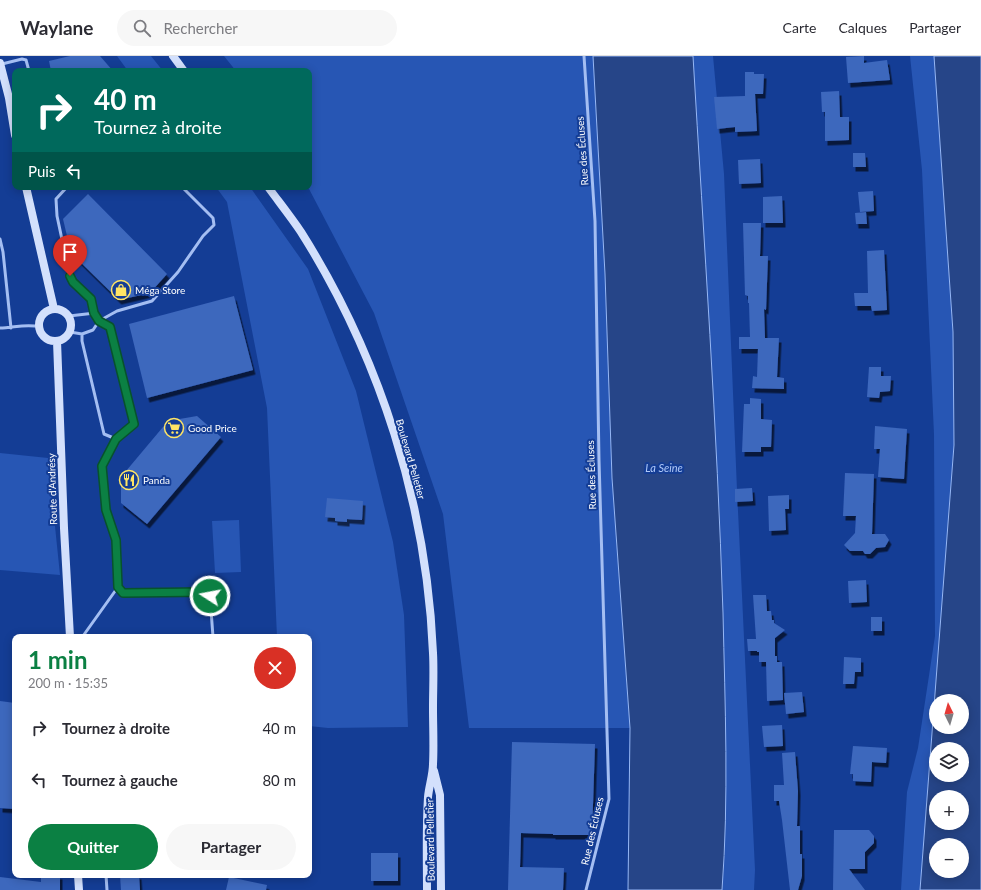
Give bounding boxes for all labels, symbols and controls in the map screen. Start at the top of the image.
search box [117,10,397,46]
text: Waylane [20,16,93,39]
icon: search [131,17,153,39]
text: Rechercher [163,19,238,37]
text: Carte [783,19,816,36]
text: Calques [838,19,887,36]
text: Partager [909,19,961,36]
text: 40 m [94,82,157,116]
icon: right [28,84,80,136]
text: Tournez à droite [94,116,222,138]
street label: Rue des Écluses [574,116,590,186]
icon: left [63,160,85,182]
text: Puis [28,162,55,180]
pin [53,235,87,276]
icon: arrive [59,241,81,263]
shop icon: Méga Store [110,279,132,301]
place label: Méga Store [135,284,185,296]
supermarket icon: Good Price [163,417,185,439]
street label: Boulevard Pelletier [394,418,428,501]
place label: Good Price [188,422,237,434]
street label: Rue des Écluses [584,440,598,510]
street label: Route d'Andrésy [45,452,59,525]
water label: La Seine [645,461,683,474]
restaurant icon: Panda [118,469,140,491]
place label: Panda [143,474,170,486]
position arrow [189,575,231,617]
text: 1 min [28,645,88,674]
button: close [254,647,296,689]
text: 200 m · 15:35 [28,675,108,691]
north arrow [929,694,969,734]
map controls [929,694,969,878]
icon: right [28,717,50,739]
text: Tournez à droite [62,719,170,737]
text: 40 m [262,719,296,737]
button: layers [929,742,969,782]
icon: left [28,769,50,791]
text: Tournez à gauche [62,771,178,789]
text: 80 m [262,771,296,789]
button: + [929,790,969,830]
street label: Rue des Écluses [578,796,606,866]
street label: Boulevard Pelletier [423,798,437,882]
button: Quitter [28,824,158,870]
button: Partager [166,824,296,870]
button: − [929,838,969,878]

